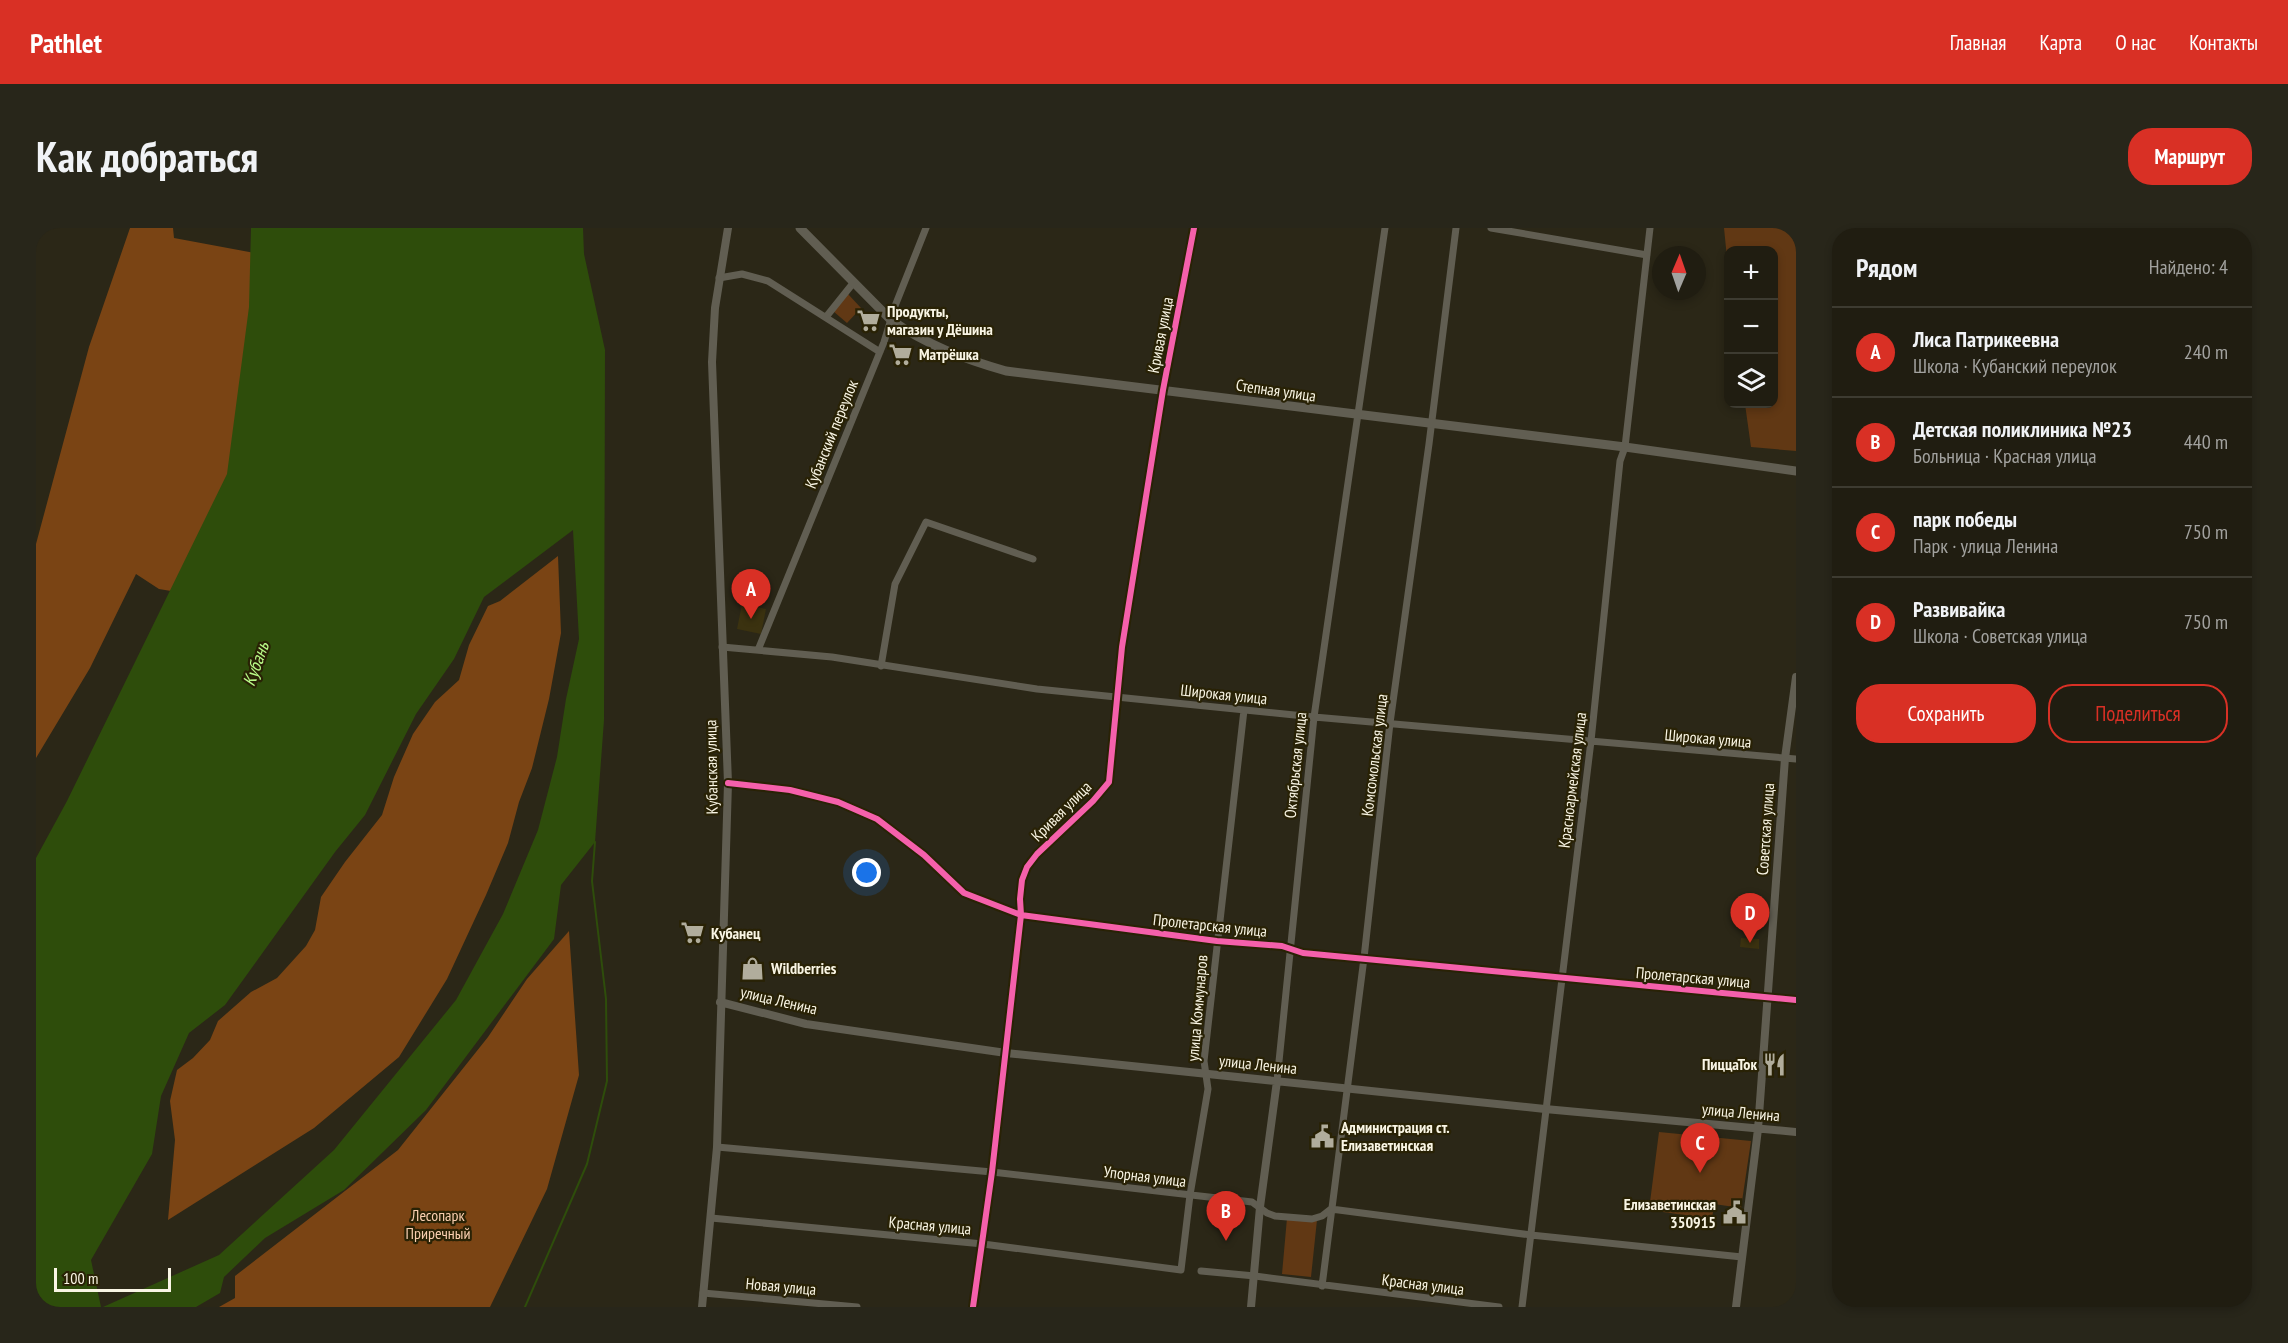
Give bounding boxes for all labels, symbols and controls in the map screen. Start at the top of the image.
text: Pathlet [30,24,102,61]
text: Главная [1950,29,2006,56]
text: Карта [2039,29,2082,56]
text: О нас [2115,29,2156,56]
text: Контакты [2189,29,2258,56]
button: Маршрут [2128,128,2252,185]
text: Как добраться [36,129,258,184]
north arrow [1652,246,1706,300]
map controls [1724,246,1778,408]
button: + [1724,246,1778,300]
text: Рядом [1856,251,1917,284]
text: Найдено: 4 [2149,254,2228,280]
street label: Кривая улица [1143,295,1177,375]
button: − [1724,300,1778,354]
place label: Продукты, магазин у Дёшина [887,301,993,339]
supermarket icon: Продукты, магазин у Дёшина [856,307,882,333]
text: Лиса Патрикеевна [1913,325,2059,353]
text: A [1870,339,1881,365]
text: 240 m [2184,339,2228,365]
supermarket icon: Матрёшка [888,341,914,367]
place label: Матрёшка [919,344,979,364]
text: Школа · Кубанский переулок [1913,353,2117,379]
button: layers [1724,354,1778,408]
street label: Степная улица [1235,374,1317,406]
street label: Кубанский переулок [800,376,862,491]
text: Детская поликлиника №23 [1913,415,2132,443]
text: B [1871,429,1880,455]
text: 440 m [2184,429,2228,455]
text: Больница · Красная улица [1913,443,2097,469]
text: парк победы [1913,505,2017,533]
text: C [1871,519,1880,545]
text: 750 m [2184,519,2228,545]
text: Парк · улица Ленина [1913,533,2058,559]
pin: A [732,570,770,619]
text: Развивайка [1913,595,2005,623]
text: D [1870,609,1881,635]
text: 750 m [2184,609,2228,635]
text: Школа · Советская улица [1913,623,2088,649]
water label: Кубань [237,638,274,689]
street label: Широкая улица [1180,680,1268,708]
button: Сохранить [1856,684,2036,743]
button: Поделиться [2048,684,2228,743]
street label: Комсомольская улица [1357,693,1391,817]
street label: Октябрьская улица [1279,711,1311,819]
street label: Красноармейская улица [1554,711,1590,849]
street label: Кубанская улица [700,719,722,815]
street label: Широкая улица [1664,724,1752,752]
street label: Кривая улица [1027,777,1095,845]
street label: Советская улица [1752,782,1778,876]
your location [852,858,881,887]
pin: D [1730,894,1770,943]
street label: Пролетарская улица [1152,909,1268,941]
supermarket icon: Кубанец [680,920,706,946]
place label: Кубанец [711,923,761,943]
street label: улица Коммунаров [1182,954,1212,1062]
shop icon: Wildberries [740,955,766,981]
place label: Wildberries [770,958,837,978]
street label: Пролетарская улица [1635,962,1751,992]
street label: улица Ленина [739,981,819,1019]
street label: улица Ленина [1218,1050,1298,1078]
restaurant icon: ПиццаТок [1762,1051,1788,1077]
place label: ПиццаТок [1702,1054,1757,1074]
street label: улица Ленина [1701,1099,1781,1125]
place label: Администрация ст. Елизаветинская [1340,1117,1450,1155]
public building icon: Администрация ст. Елизаветинская [1310,1123,1336,1149]
pin: C [1680,1124,1720,1173]
street label: Упорная улица [1103,1161,1187,1191]
pin: B [1206,1192,1246,1241]
place label: Елизаветинская 350915 [1624,1194,1716,1232]
public building icon: Елизаветинская 350915 [1721,1200,1747,1226]
park label: Лесопарк Приречный [406,1205,470,1243]
street label: Красная улица [888,1211,972,1239]
scale bar [54,1265,171,1292]
text: 100 m [63,1268,98,1288]
street label: Красная улица [1381,1269,1465,1299]
street label: Новая улица [745,1273,817,1299]

